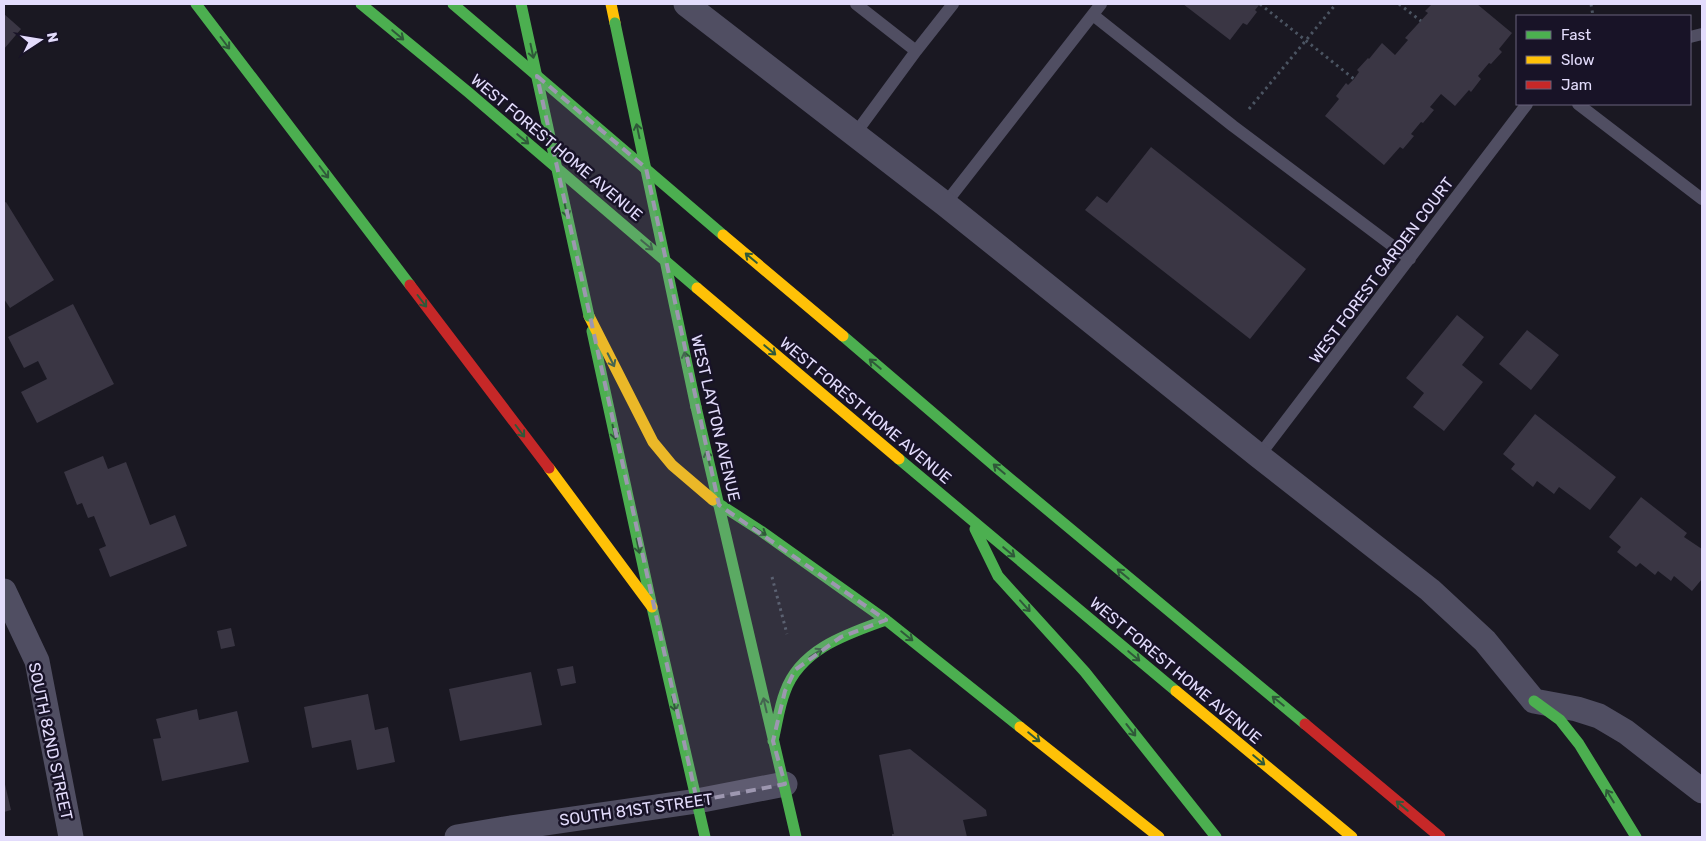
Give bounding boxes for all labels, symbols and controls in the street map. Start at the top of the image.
north arrow [15,15,65,65]
legend [1516,15,1691,105]
text: Fast [1561,26,1591,44]
one-way arrow [392,29,405,40]
text: N [43,31,62,44]
one-way arrow [220,36,230,50]
one-way arrow [527,43,537,59]
text: Slow [1561,51,1594,69]
street label: WEST FOREST HOME AVENUE [467,70,646,225]
text: Jam [1561,76,1592,94]
one-way arrow [633,124,642,140]
one-way arrow [516,134,529,145]
one-way arrow [318,165,329,178]
street label: WEST FOREST GARDEN COURT [1305,174,1458,367]
one-way arrow [562,202,571,218]
one-way arrow [640,239,653,250]
one-way arrow [745,253,758,264]
one-way arrow [417,294,427,308]
street label: WEST LAYTON AVENUE [687,333,744,503]
street label: WEST FOREST HOME AVENUE [776,333,955,488]
one-way arrow [764,344,777,356]
one-way arrow [681,351,690,367]
one-way arrow [607,352,616,367]
one-way arrow [869,358,882,369]
one-way arrow [515,424,526,437]
one-way arrow [610,424,619,440]
one-way arrow [703,450,712,466]
one-way arrow [992,463,1005,475]
one-way arrow [753,527,767,537]
one-way arrow [634,537,643,553]
one-way arrow [1002,547,1015,558]
one-way arrow [1116,568,1129,580]
street label: WEST FOREST HOME AVENUE [1086,593,1265,748]
one-way arrow [1019,599,1031,612]
one-way arrow [900,631,913,642]
one-way arrow [809,648,823,658]
one-way arrow [1127,650,1140,661]
street label: SOUTH 82ND STREET [25,661,76,822]
one-way arrow [670,696,679,712]
one-way arrow [1272,696,1285,707]
one-way arrow [760,697,769,713]
one-way arrow [1125,723,1136,736]
one-way arrow [1027,732,1040,743]
one-way arrow [1253,754,1266,765]
street label: SOUTH 81ST STREET [558,789,714,830]
one-way arrow [1605,789,1615,803]
one-way arrow [1396,800,1409,812]

